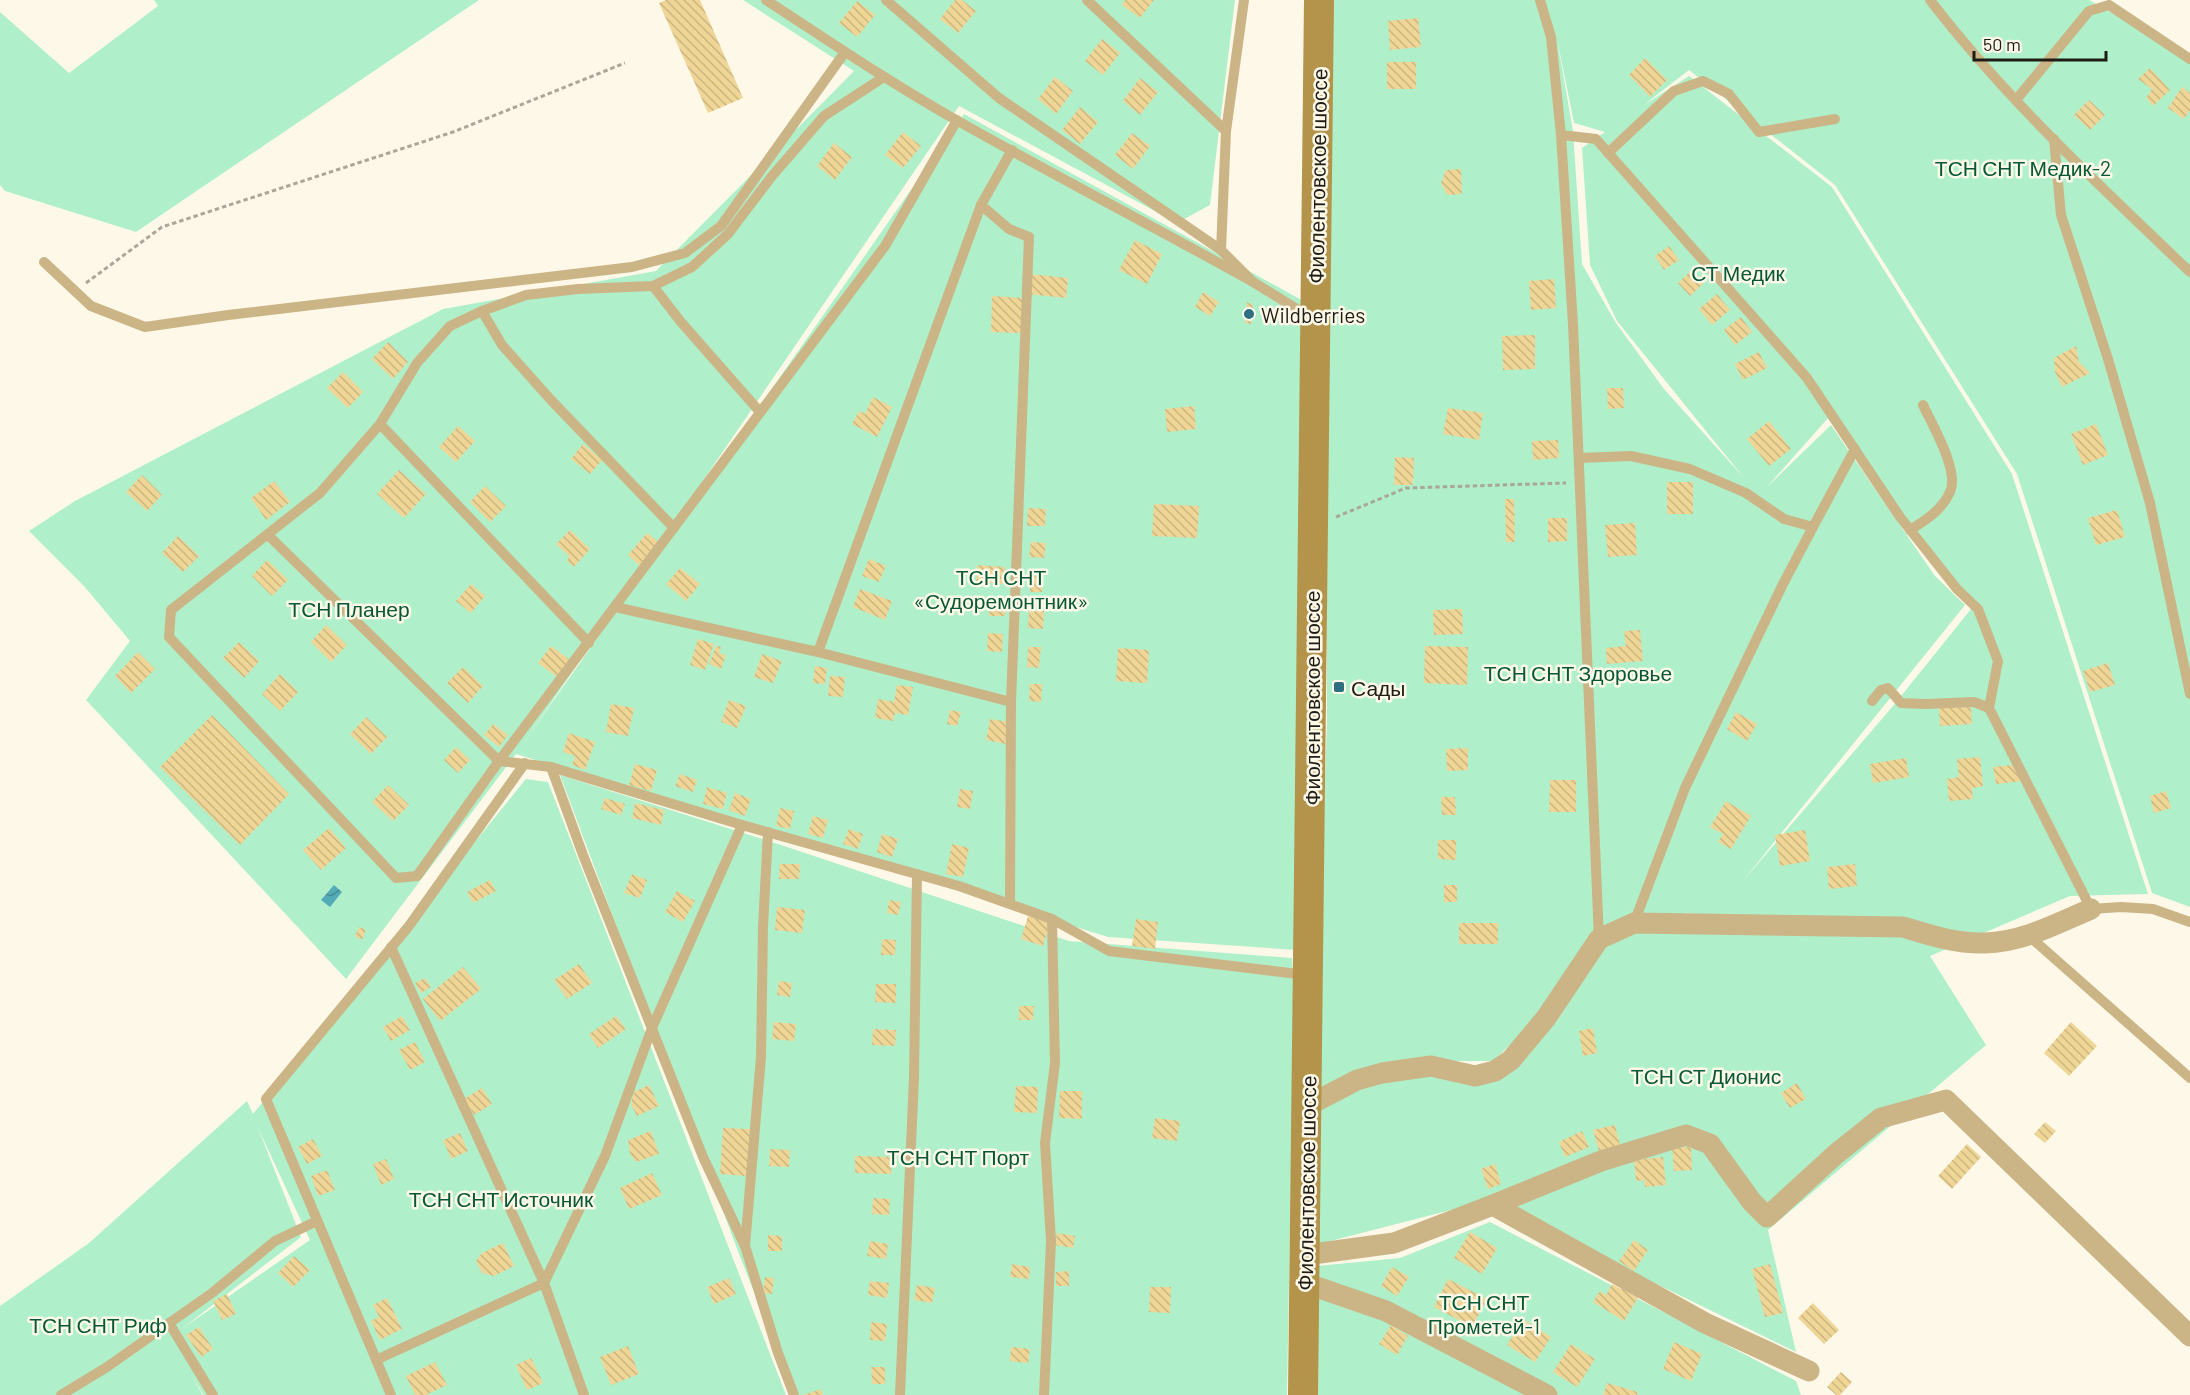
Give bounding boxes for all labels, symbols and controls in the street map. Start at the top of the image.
scale bar [1974,24,2106,62]
text: 50 m [1983,33,2021,55]
street label: Фиолентовское шоссе [1303,68,1331,284]
park label: ТСН СНТ Медик-2 [1935,155,2111,180]
park label: СТ Медик [1691,260,1786,285]
place label: Wildberries [1261,302,1365,327]
marker: Wildberries [1242,307,1256,321]
park label: ТСН СНТ «Судоремонтник» [914,564,1088,613]
street label: Фиолентовское шоссе [1299,590,1324,806]
park label: ТСН Планер [288,596,410,621]
park label: ТСН СНТ Здоровье [1484,660,1672,685]
place label: Сады [1351,675,1405,700]
marker: Сады [1332,680,1346,694]
park label: ТСН СТ Дионис [1631,1063,1781,1088]
street label: Фиолентовское шоссе [1292,1075,1320,1291]
park label: ТСН СНТ Порт [887,1144,1030,1169]
park label: ТСН СНТ Источник [409,1186,594,1211]
park label: ТСН СНТ Прометей-1 [1428,1289,1540,1338]
park label: ТСН СНТ Риф [29,1312,167,1337]

